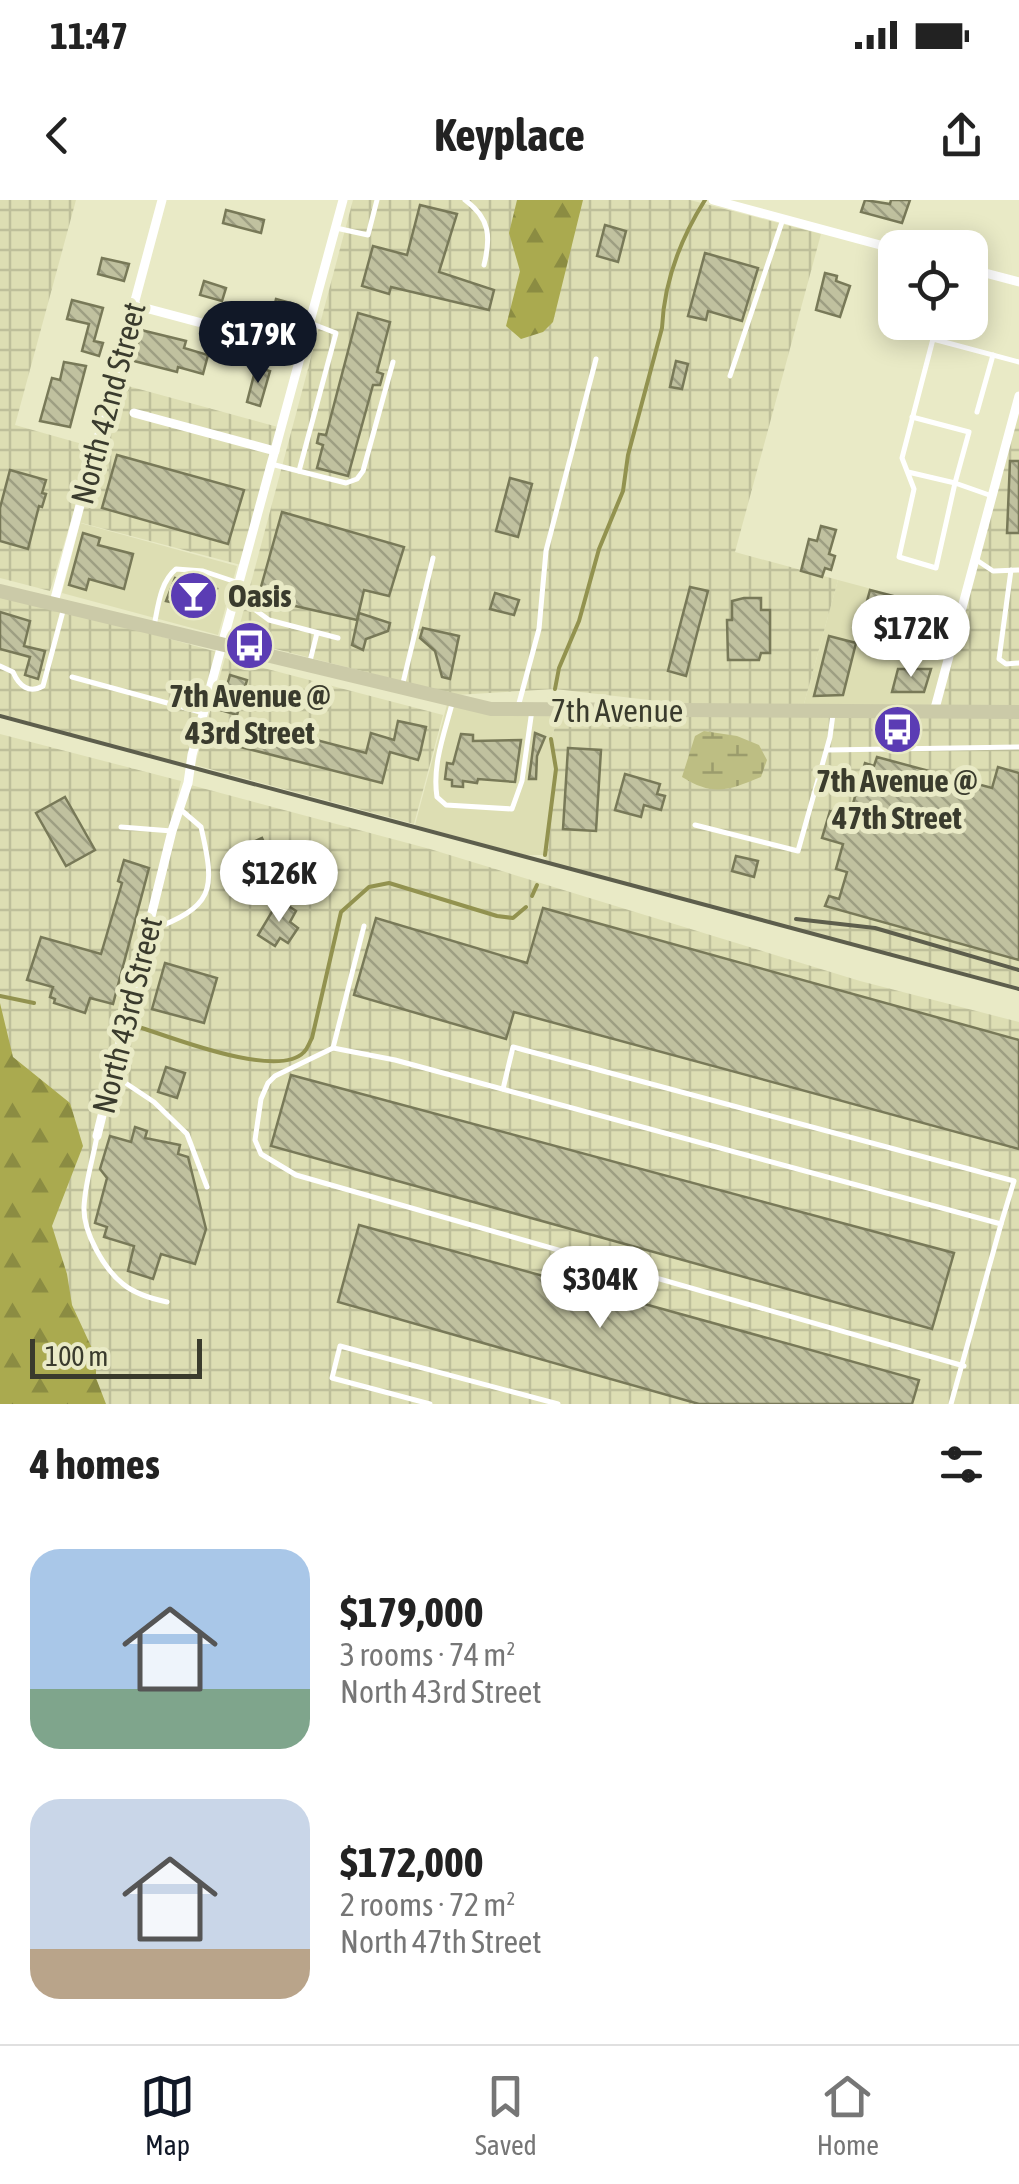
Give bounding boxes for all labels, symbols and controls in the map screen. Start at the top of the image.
text: 11:47 [50,14,128,57]
icon: back [30,108,85,163]
icon: share [934,108,989,163]
text: Keyplace [434,109,585,161]
map controls [878,230,988,340]
button: locate [878,230,988,340]
street label: North 42nd Street [63,298,153,508]
pin: $179K [188,301,328,386]
text: $179K [221,315,295,352]
bar icon: Oasis [167,569,219,621]
place label: Oasis [228,577,292,614]
pin: $172K [841,595,981,680]
text: $172K [874,609,948,646]
bus stop icon: 7th Avenue @ 43rd Street [224,619,276,671]
place label: 7th Avenue @ 43rd Street [169,677,331,751]
street label: 7th Avenue [551,692,683,729]
bus stop icon: 7th Avenue @ 47th Street [871,704,923,756]
place label: 7th Avenue @ 47th Street [816,762,978,836]
pin: $126K [209,840,349,925]
text: $126K [242,854,316,891]
street label: North 43rd Street [85,913,169,1117]
pin: $304K [530,1246,670,1331]
text: $304K [563,1260,637,1297]
scale bar [30,1334,202,1378]
text: 100 m [45,1340,108,1372]
icon: filters [934,1437,989,1492]
text: 4 homes [30,1440,160,1488]
text: $179,000 [340,1588,484,1636]
icon: home [110,1589,230,1709]
text: 3 rooms · 74 m² [340,1636,515,1673]
text: North 43rd Street [340,1673,541,1710]
text: $172,000 [340,1838,484,1886]
icon: home [110,1839,230,1959]
text: 2 rooms · 72 m² [340,1886,515,1923]
text: North 47th Street [340,1923,542,1960]
tab: Map [140,2069,195,2161]
tab: Saved [475,2069,537,2161]
tab: Home [817,2069,879,2161]

